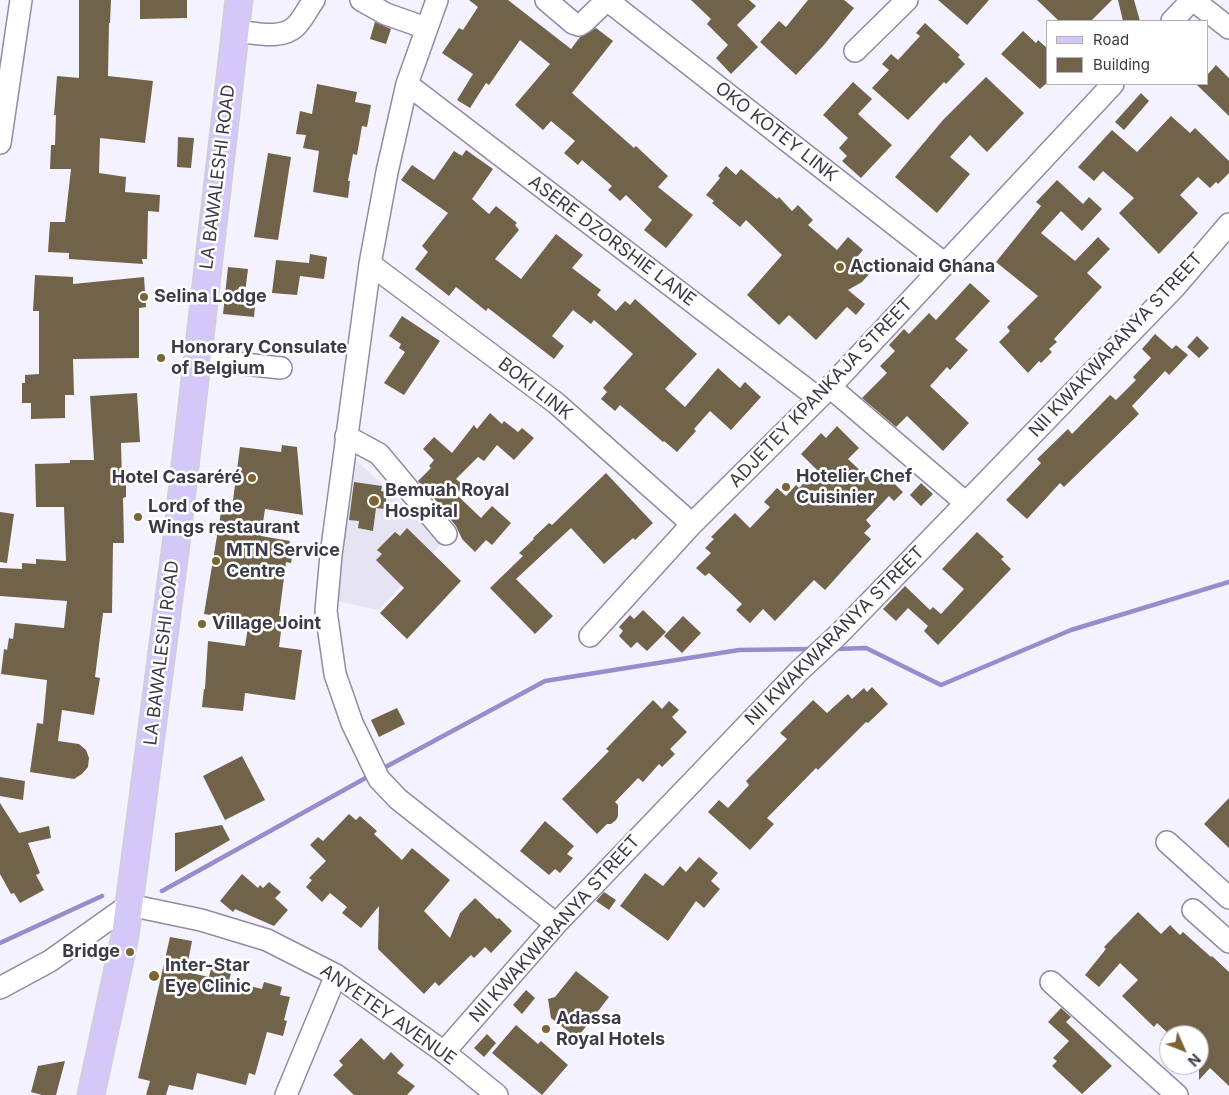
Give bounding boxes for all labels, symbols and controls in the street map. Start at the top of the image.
legend [1046,20,1209,85]
text: Road [1093,30,1129,49]
text: Building [1093,55,1150,74]
street label: OKO KOTEY LINK [711,78,841,186]
street label: LA BAWALESHI ROAD [196,83,240,271]
street label: ASERE DZORSHIE LANE [524,171,700,311]
street label: NII KWAKWARANYA STREET [1025,248,1207,442]
place label: Actionaid Ghana [850,256,995,278]
marker: Actionaid Ghana [834,261,846,273]
place label: Selina Lodge [154,286,267,308]
marker: Selina Lodge [138,291,150,303]
street label: ADJETEY KPANKAJA STREET [725,294,917,492]
place label: Honorary Consulate of Belgium [171,337,347,379]
marker: Honorary Consulate of Belgium [155,352,167,364]
street label: BOKI LINK [494,353,576,425]
place label: Hotelier Chef Cuisinier [796,466,912,508]
place label: Hotel Casaréré [112,467,242,489]
marker: Hotel Casaréré [246,472,258,484]
place label: Bemuah Royal Hospital [385,480,509,522]
marker: Hotelier Chef Cuisinier [780,481,792,493]
marker: Bemuah Royal Hospital [367,494,381,508]
place label: Lord of the Wings restaurant [148,496,300,538]
marker: Lord of the Wings restaurant [132,511,144,523]
place label: MTN Service Centre [226,540,340,582]
street label: NII KWAKWARANYA STREET [741,542,929,730]
marker: MTN Service Centre [210,555,222,567]
street label: LA BAWALESHI ROAD [140,559,184,747]
place label: Village Joint [212,613,321,635]
marker: Village Joint [196,618,208,630]
street label: NII KWAKWARANYA STREET [465,831,645,1027]
place label: Bridge [62,941,120,963]
marker: Bridge [124,946,136,958]
place label: Inter-Star Eye Clinic [165,955,251,998]
street label: ANYETEY AVENUE [316,960,460,1070]
marker: Inter-Star Eye Clinic [147,969,161,983]
place label: Adassa Royal Hotels [556,1008,665,1050]
marker: Adassa Royal Hotels [540,1023,552,1035]
north arrow [1159,1025,1209,1075]
text: N [1185,1050,1204,1070]

